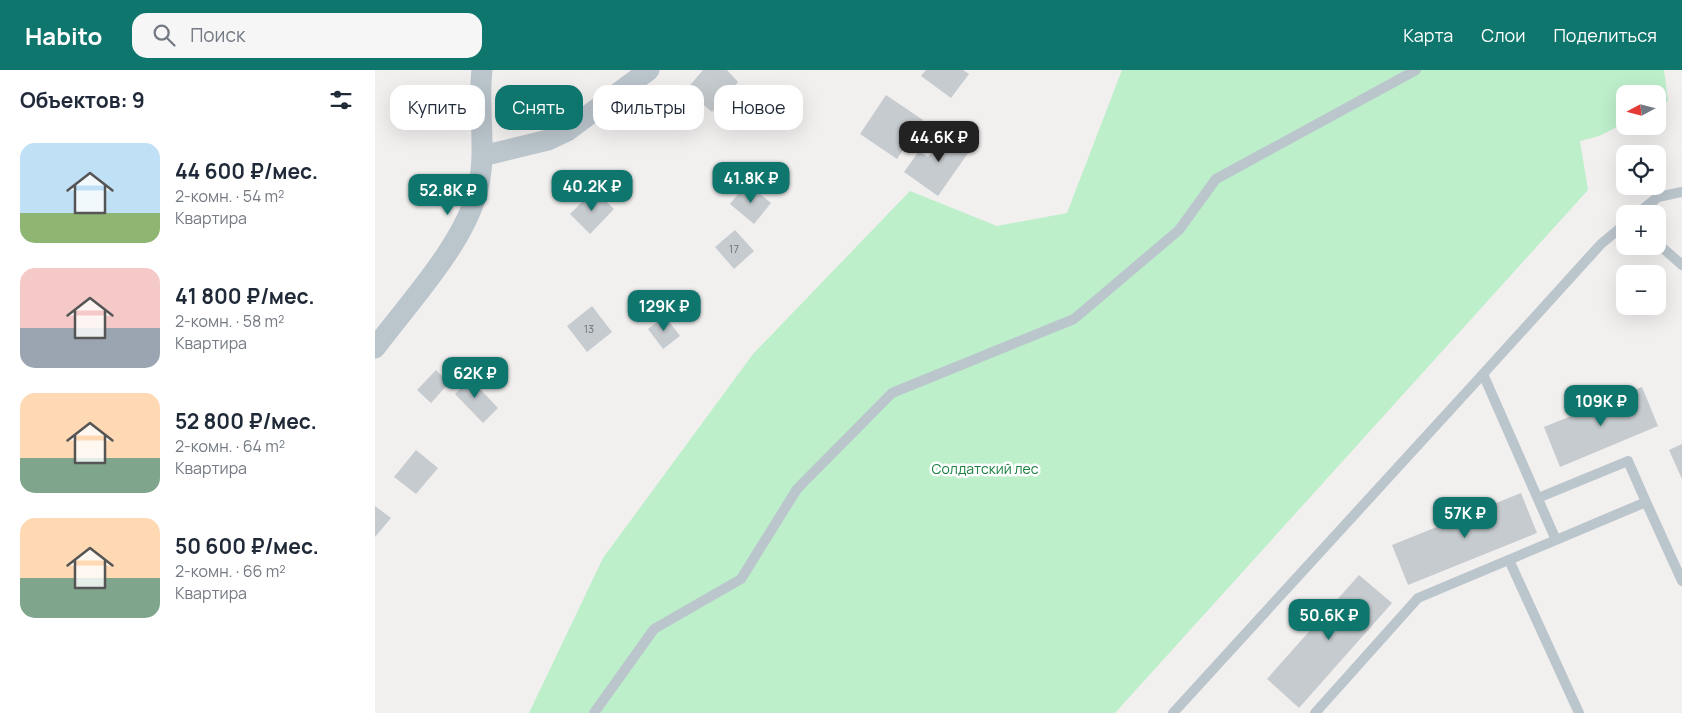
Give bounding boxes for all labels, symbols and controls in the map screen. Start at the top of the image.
search box [132,13,482,58]
text: Habito [25,19,102,52]
icon: search [150,21,178,49]
text: Поиск [190,22,245,48]
text: Карта [1403,23,1453,47]
text: Слои [1481,23,1525,47]
text: Поделиться [1553,23,1657,47]
chip: Купить [390,85,485,130]
chip: Снять [495,85,583,130]
chip: Фильтры [593,85,704,130]
chip: Новое [714,85,803,130]
north arrow [1616,85,1666,135]
map controls [1616,85,1666,315]
text: Объектов: 9 [20,86,145,114]
icon: filters [327,86,355,114]
pin: 44.6K ₽ [893,121,985,163]
text: 44.6K ₽ [910,126,968,148]
button: locate [1616,145,1666,195]
text: 44 600 ₽/мес. [175,157,318,185]
pin: 41.8K ₽ [705,162,797,204]
icon: home [60,163,120,223]
text: 41.8K ₽ [724,167,778,189]
pin: 40.2K ₽ [546,170,638,212]
pin: 52.8K ₽ [402,174,494,216]
text: 40.2K ₽ [563,175,621,197]
text: 52.8K ₽ [419,179,477,201]
text: 2-комн. · 54 m² [175,185,285,207]
button: + [1616,205,1666,255]
text: Квартира [175,207,247,229]
house number: 17 [729,241,739,256]
button: − [1616,265,1666,315]
text: 41 800 ₽/мес. [175,282,315,310]
icon: home [60,288,120,348]
pin: 129K ₽ [623,290,705,332]
text: 129K ₽ [639,295,689,317]
text: 2-комн. · 58 m² [175,310,284,332]
house number: 13 [584,321,594,336]
text: Квартира [175,332,247,354]
pin: 62K ₽ [440,356,510,399]
text: 62K ₽ [453,362,497,384]
pin: 109K ₽ [1560,384,1642,427]
text: 109K ₽ [1575,390,1627,412]
text: 52 800 ₽/мес. [175,407,317,435]
icon: home [60,413,120,473]
text: 2-комн. · 64 m² [175,435,285,457]
text: Квартира [175,457,247,479]
park label: Солдатский лес [932,459,1039,478]
pin: 57K ₽ [1430,496,1500,539]
text: 57K ₽ [1444,502,1486,524]
text: 50 600 ₽/мес. [175,532,319,560]
icon: home [60,538,120,598]
text: 2-комн. · 66 m² [175,560,286,582]
text: Квартира [175,582,247,604]
pin: 50.6K ₽ [1283,598,1375,641]
text: 50.6K ₽ [1300,604,1358,626]

